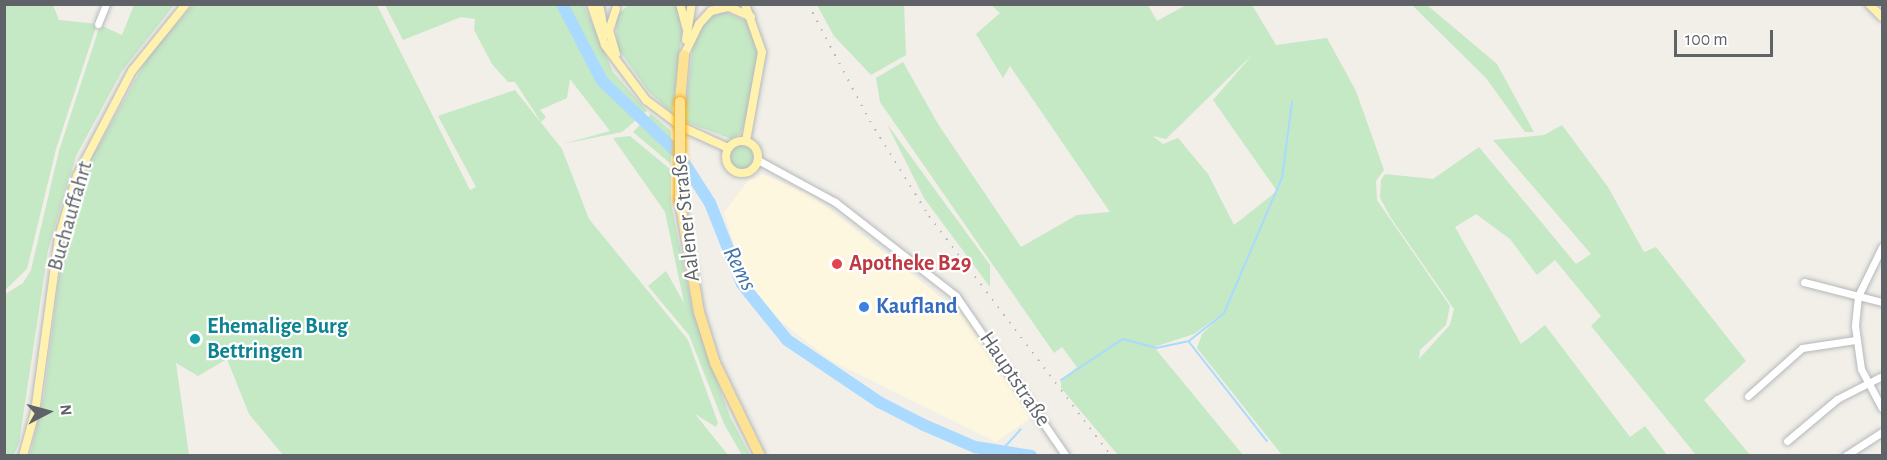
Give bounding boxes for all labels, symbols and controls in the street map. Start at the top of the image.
scale bar [1677,18,1776,56]
text: 100 m [1685,31,1728,49]
street label: Aalener Straße [666,153,706,283]
street label: Buchauffahrt [42,158,98,274]
water label: Rems [716,242,762,296]
place label: Apotheke B29 [849,251,971,277]
marker: Apotheke B29 [830,257,844,271]
place label: Kaufland [876,294,958,320]
marker: Kaufland [857,300,871,314]
place label: Ehemalige Burg Bettringen [207,313,348,364]
street label: Hauptstraße [974,327,1056,431]
marker: Ehemalige Burg Bettringen [188,332,202,346]
north arrow [18,382,78,442]
text: N [57,404,74,416]

